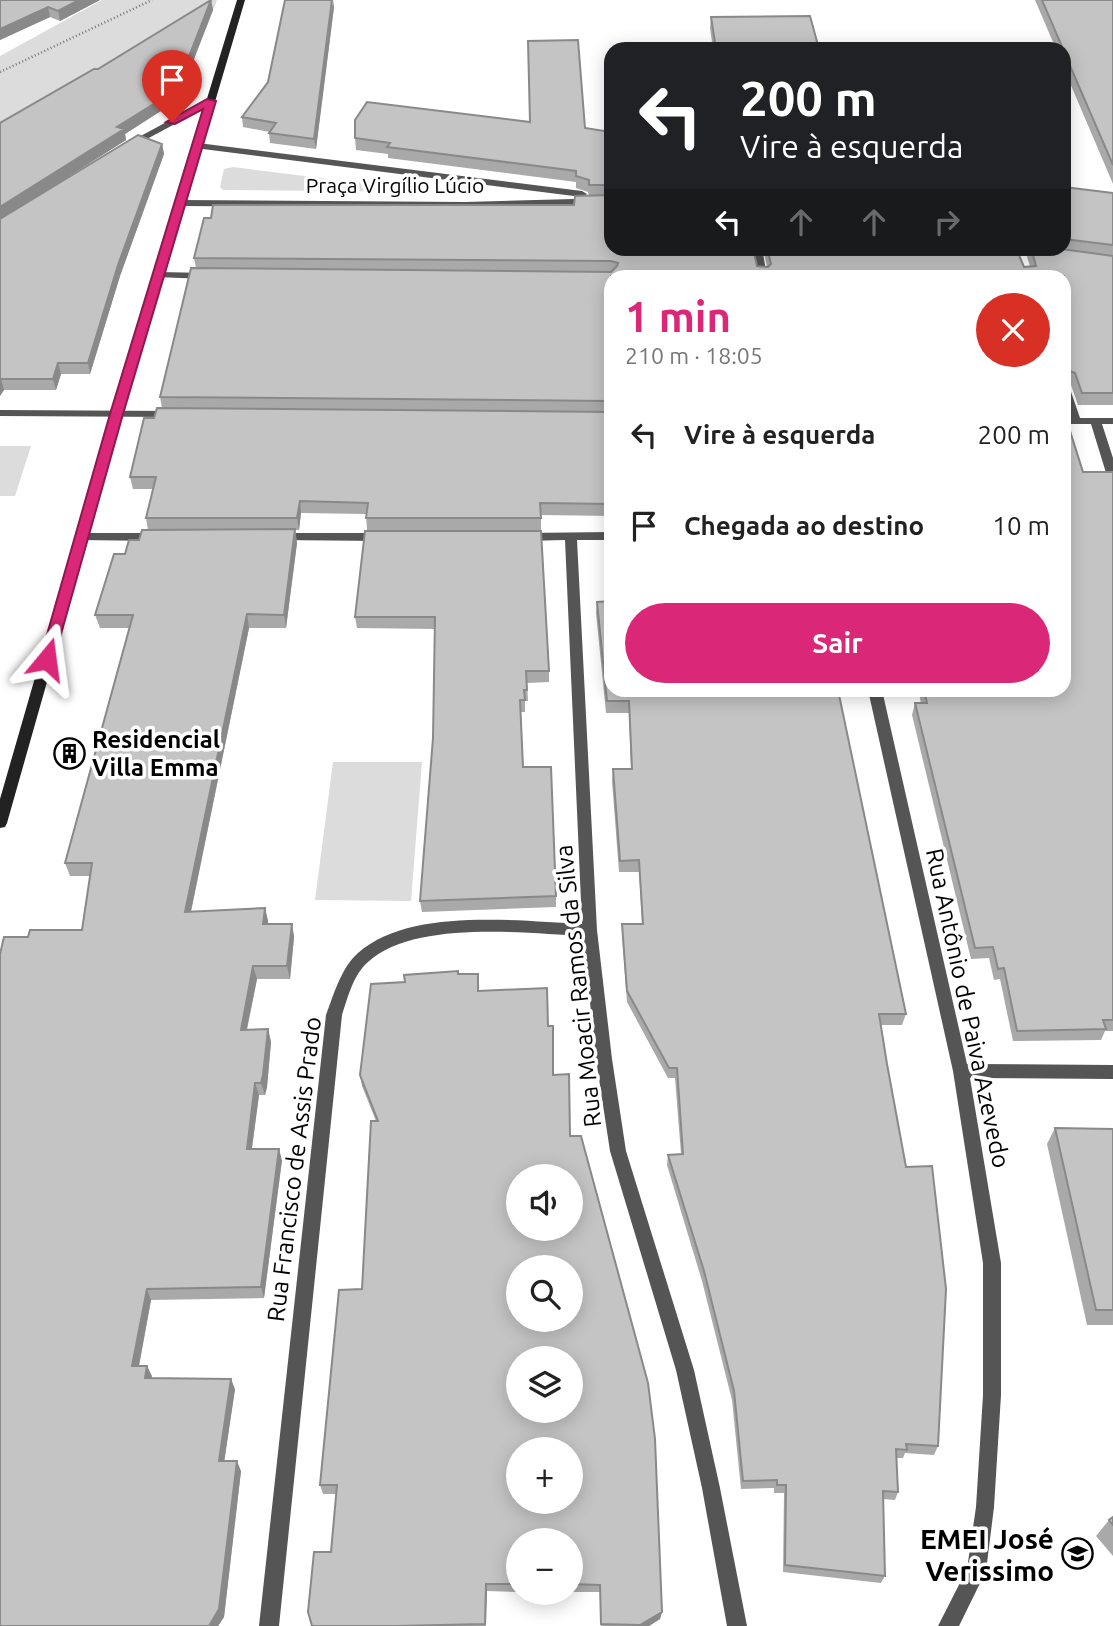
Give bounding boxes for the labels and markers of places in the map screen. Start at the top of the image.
pin [142,50,202,122]
place label: Residencial Villa Emma [92,726,220,781]
building icon: Residencial Villa Emma [52,736,86,770]
place label: EMEI José Verissimo [920,1523,1054,1586]
school or university icon: EMEI José Verissimo [1060,1537,1094,1571]

